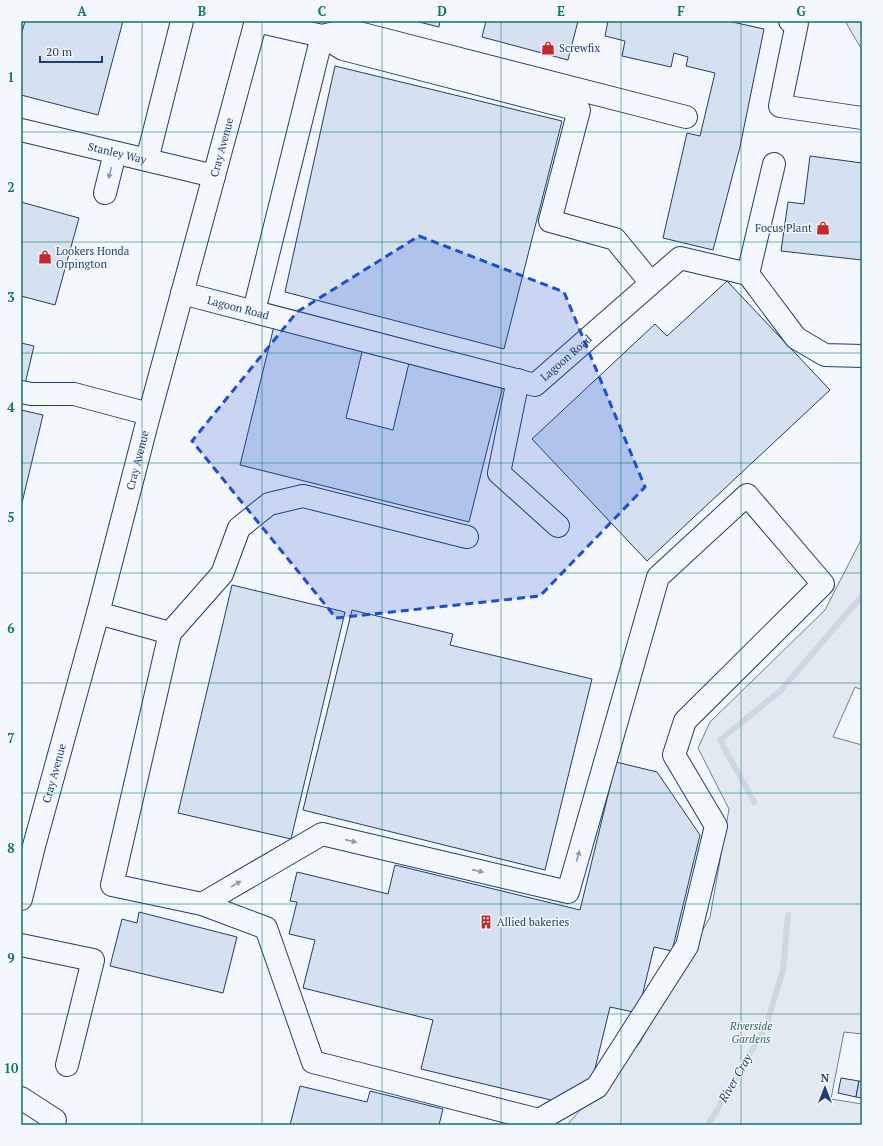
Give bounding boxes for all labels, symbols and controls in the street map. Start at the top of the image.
text: A [77,2,87,20]
text: B [198,2,206,20]
text: C [318,2,326,20]
text: D [437,2,447,20]
text: E [557,2,565,20]
text: F [677,2,685,20]
text: G [796,2,806,20]
scale bar [40,38,102,64]
shop icon: Screwfix [540,40,556,56]
place label: Screwfix [559,41,600,55]
text: 20 m [46,44,73,59]
text: 1 [7,68,15,86]
street label: Cray Avenue [207,116,237,179]
street label: Stanley Way [87,139,148,167]
one-way arrow [107,167,113,179]
text: 2 [7,178,15,196]
shop icon: Focus Plant [815,220,831,236]
place label: Focus Plant [755,221,812,235]
place label: Lookers Honda Orpington [56,244,130,271]
shop icon: Lookers Honda Orpington [37,249,53,265]
text: 3 [7,288,15,306]
street label: Lagoon Road [206,293,271,322]
street label: Lagoon Road [538,332,594,384]
text: 4 [7,398,15,416]
street label: Cray Avenue [123,428,152,491]
text: 5 [7,508,15,526]
text: 6 [7,619,15,637]
text: 7 [7,729,15,747]
street label: Cray Avenue [39,742,69,805]
one-way arrow [346,838,358,844]
text: 8 [7,839,15,857]
one-way arrow [575,850,581,862]
one-way arrow [472,868,484,874]
one-way arrow [230,881,242,888]
building icon: Allied bakeries [478,914,494,930]
place label: Allied bakeries [497,915,569,929]
text: 9 [7,949,15,967]
park label: Riverside Gardens [729,1019,772,1046]
water label: River Cray [715,1051,755,1106]
text: 10 [4,1059,19,1077]
north arrow [805,1068,845,1108]
text: N [821,1071,830,1085]

